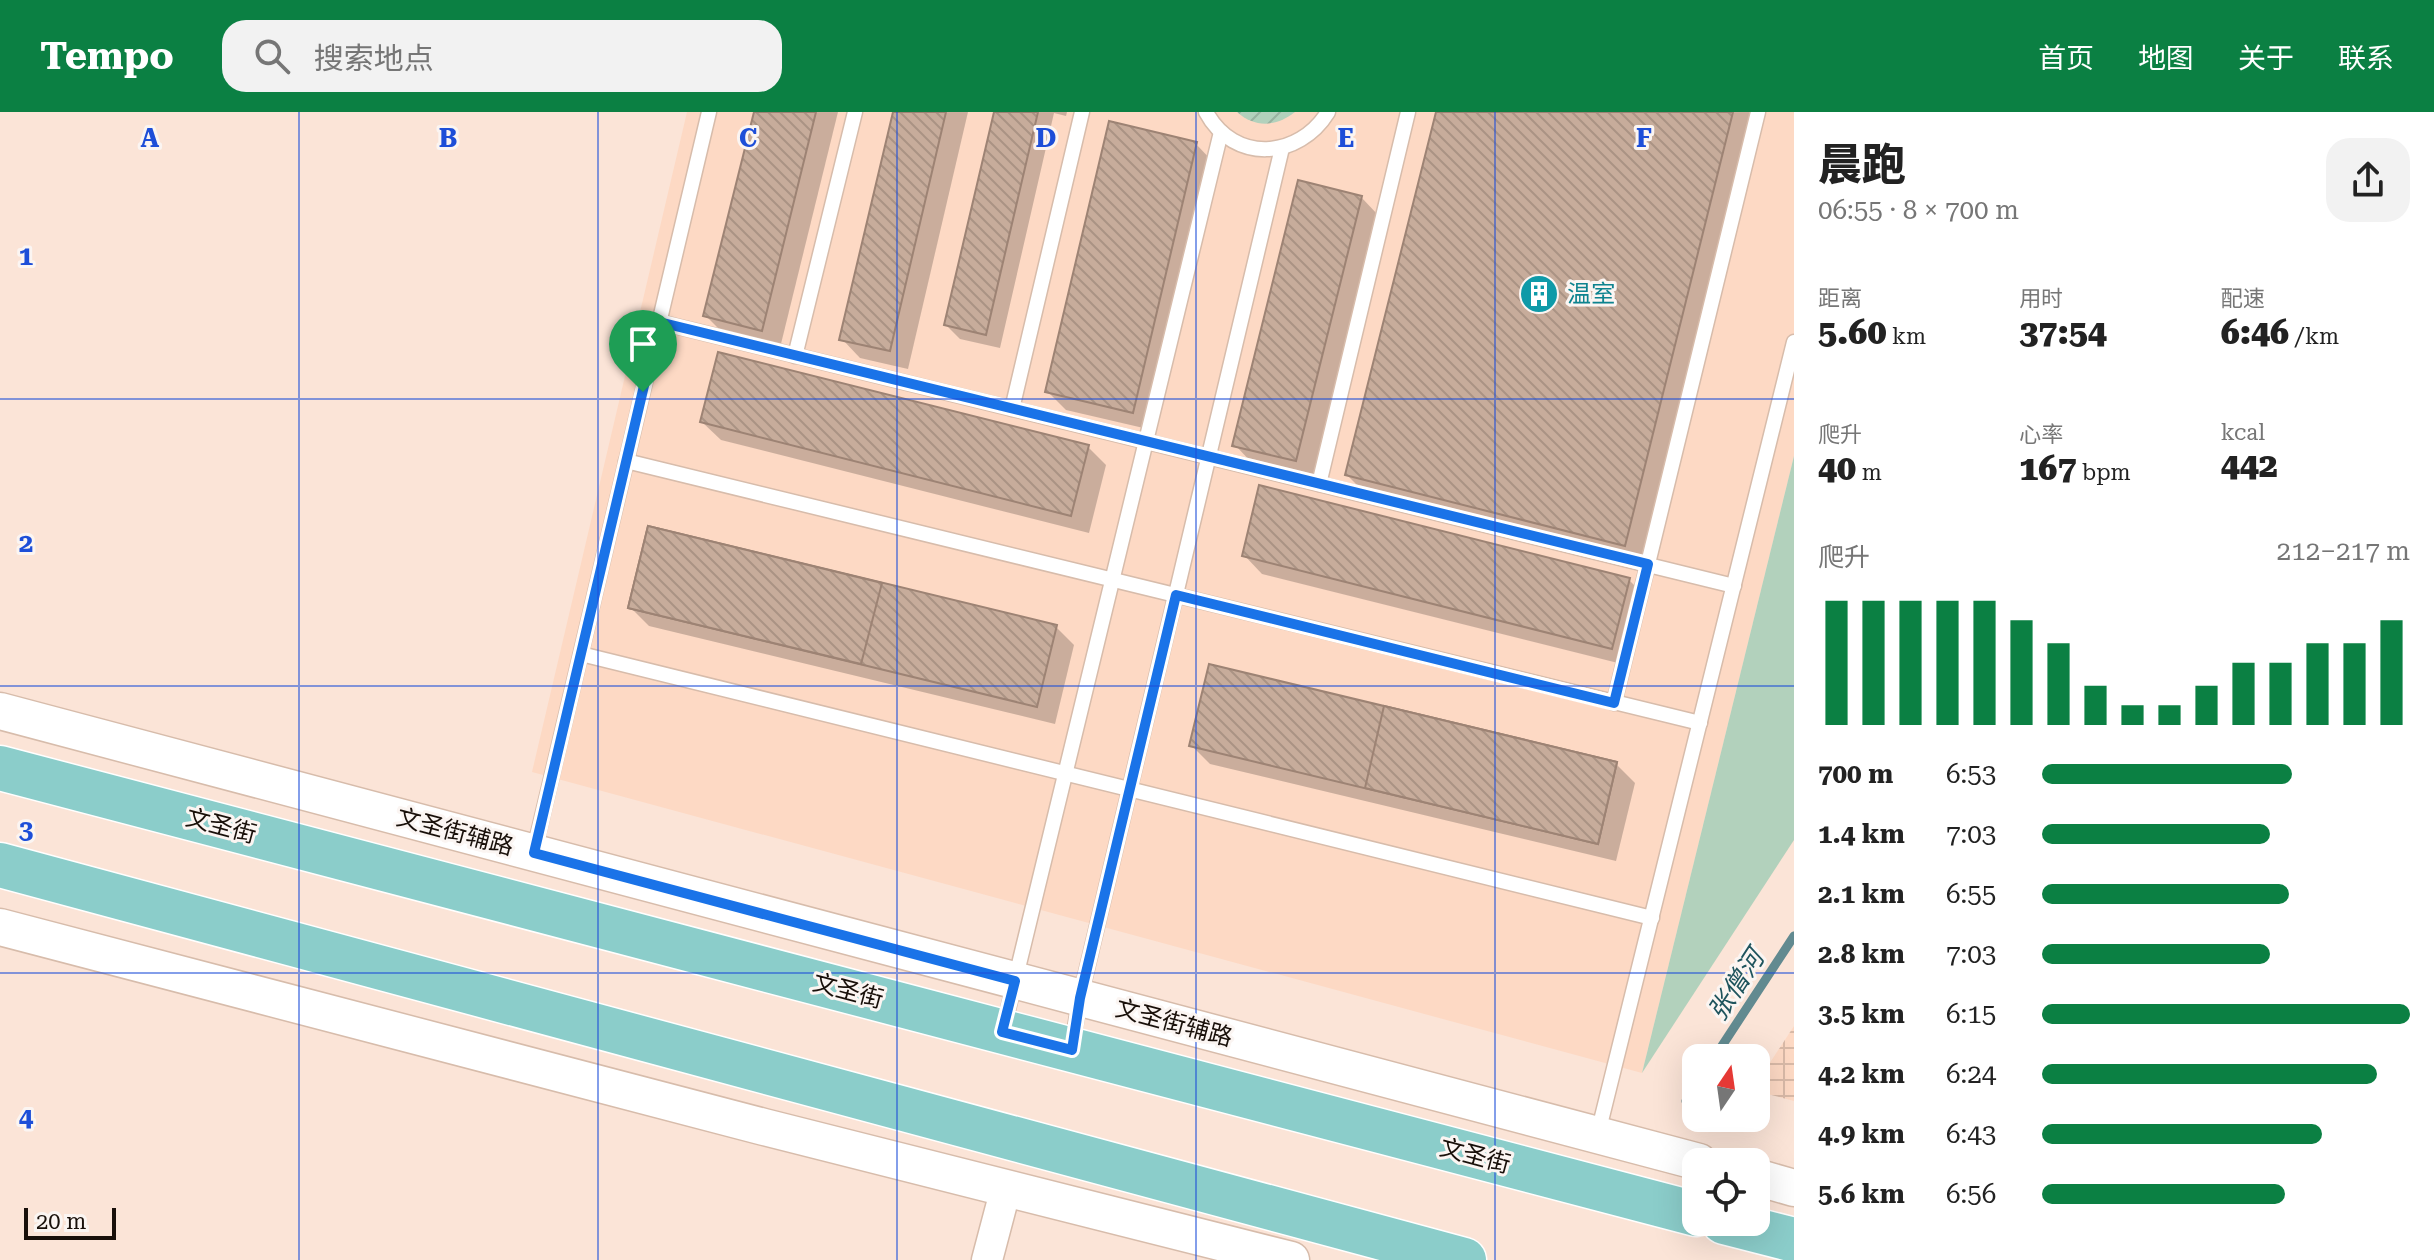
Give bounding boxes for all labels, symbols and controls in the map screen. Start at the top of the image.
search box [222,20,782,92]
text: Tempo [40,34,174,78]
icon: search [250,34,294,78]
text: 搜索地点 [314,41,434,76]
text: 首页 [2038,42,2094,75]
text: 地图 [2138,42,2194,75]
text: 关于 [2238,42,2294,75]
text: 联系 [2338,42,2394,75]
text: A [141,123,160,153]
text: B [439,123,457,153]
text: C [739,123,757,153]
text: D [1036,123,1056,153]
text: E [1338,123,1354,153]
text: F [1636,123,1652,153]
button: share [2326,138,2410,222]
text: 晨跑 [1818,139,1906,191]
text: 06:55 · 8 × 700 m [1818,195,2019,225]
text: 1 [19,241,33,271]
building icon: 温室 [1518,273,1560,315]
place label: 温室 [1567,280,1615,308]
text: 距离 [1818,286,1862,311]
text: 用时 [2019,286,2063,311]
text: 配速 [2221,286,2265,311]
pin [609,310,677,392]
text: 5.60 [1818,312,1886,352]
text: 37:54 [2019,312,2107,352]
text: 6:46 [2221,312,2289,352]
icon: arrive [621,322,665,366]
text: km [1886,324,1926,349]
text: /km [2289,324,2339,349]
text: kcal [2221,420,2265,445]
text: 爬升 [1818,422,1862,447]
text: 心率 [2019,422,2063,447]
text: 442 [2221,445,2278,485]
text: 40 [1818,448,1856,488]
text: 167 [2019,448,2076,488]
text: m [1856,460,1882,485]
text: bpm [2076,460,2131,485]
text: 2 [19,528,33,558]
text: 212–217 m [2277,536,2410,566]
text: 爬升 [1818,542,1870,572]
text: 700 m [1818,759,1893,789]
text: 6:53 [1946,759,1996,789]
street label: 文圣街 [183,803,259,849]
street label: 文圣街辅路 [393,803,517,861]
text: 3 [19,815,33,845]
text: 1.4 km [1818,819,1905,849]
text: 7:03 [1946,819,1996,849]
text: 2.1 km [1818,879,1905,909]
text: 6:55 [1946,879,1996,909]
text: 2.8 km [1818,939,1905,969]
text: 7:03 [1946,939,1996,969]
water label: 张僧河 [1702,940,1773,1026]
street label: 文圣街 [810,968,886,1014]
street label: 文圣街辅路 [1112,994,1236,1052]
text: 3.5 km [1818,999,1905,1029]
text: 6:15 [1946,999,1996,1029]
north arrow [1682,1044,1770,1132]
map controls [1682,1044,1770,1236]
text: 4.2 km [1818,1059,1905,1089]
text: 6:24 [1946,1059,1996,1089]
text: 4 [19,1102,34,1132]
text: 4.9 km [1818,1119,1905,1149]
text: 6:43 [1946,1119,1996,1149]
street label: 文圣街 [1437,1133,1513,1179]
button: locate [1682,1148,1770,1236]
text: 5.6 km [1818,1179,1905,1209]
text: 6:56 [1946,1179,1996,1209]
scale bar [24,1204,116,1240]
text: 20 m [36,1209,86,1234]

